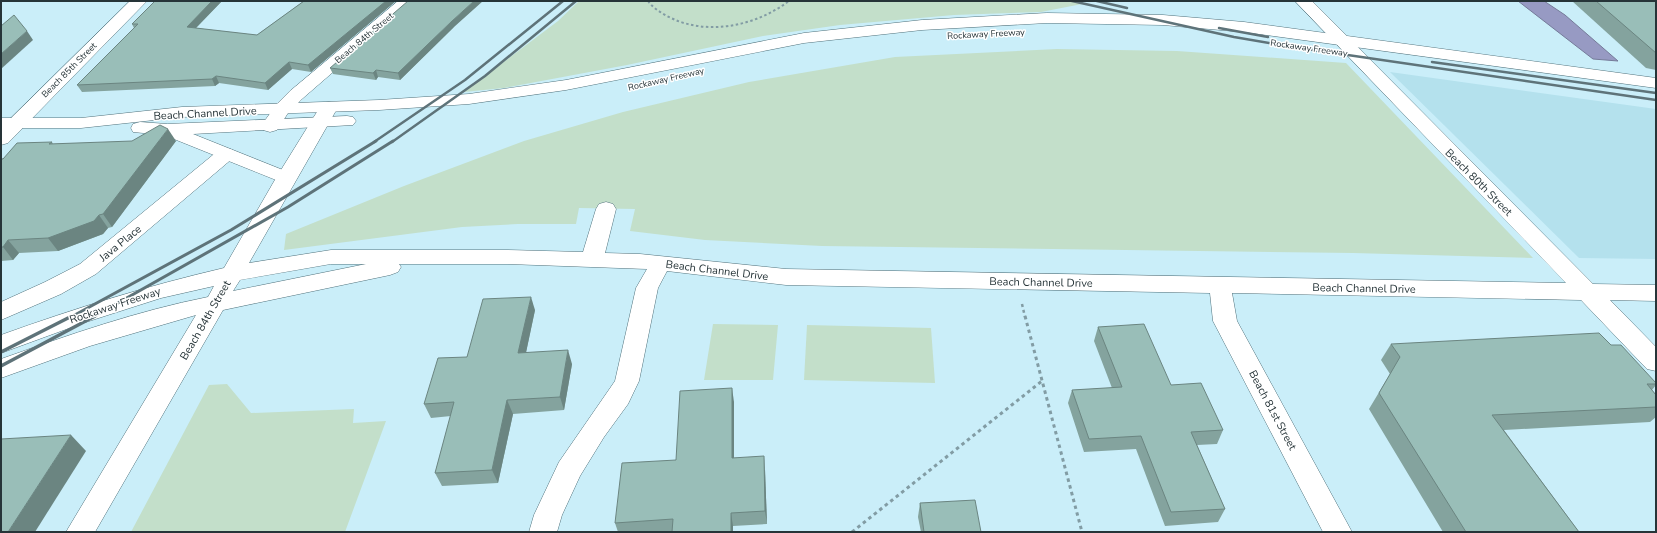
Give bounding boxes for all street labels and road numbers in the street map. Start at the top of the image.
street label: Beach 84th Street [332,9,397,66]
street label: Rockaway Freeway [947,26,1026,42]
street label: Rockaway Freeway [1270,37,1349,59]
street label: Beach 85th Street [39,39,100,100]
street label: Rockaway Freeway [627,64,706,94]
street label: Beach Channel Drive [153,103,257,124]
street label: Beach 80th Street [1442,145,1516,219]
street label: Java Place [95,222,145,266]
street label: Beach Channel Drive [665,257,769,284]
street label: Beach Channel Drive [989,274,1093,291]
street label: Beach 84th Street [177,278,234,363]
street label: Beach Channel Drive [1312,280,1416,297]
street label: Rockaway Freeway [68,284,163,327]
street label: Beach 81st Street [1245,368,1300,453]

